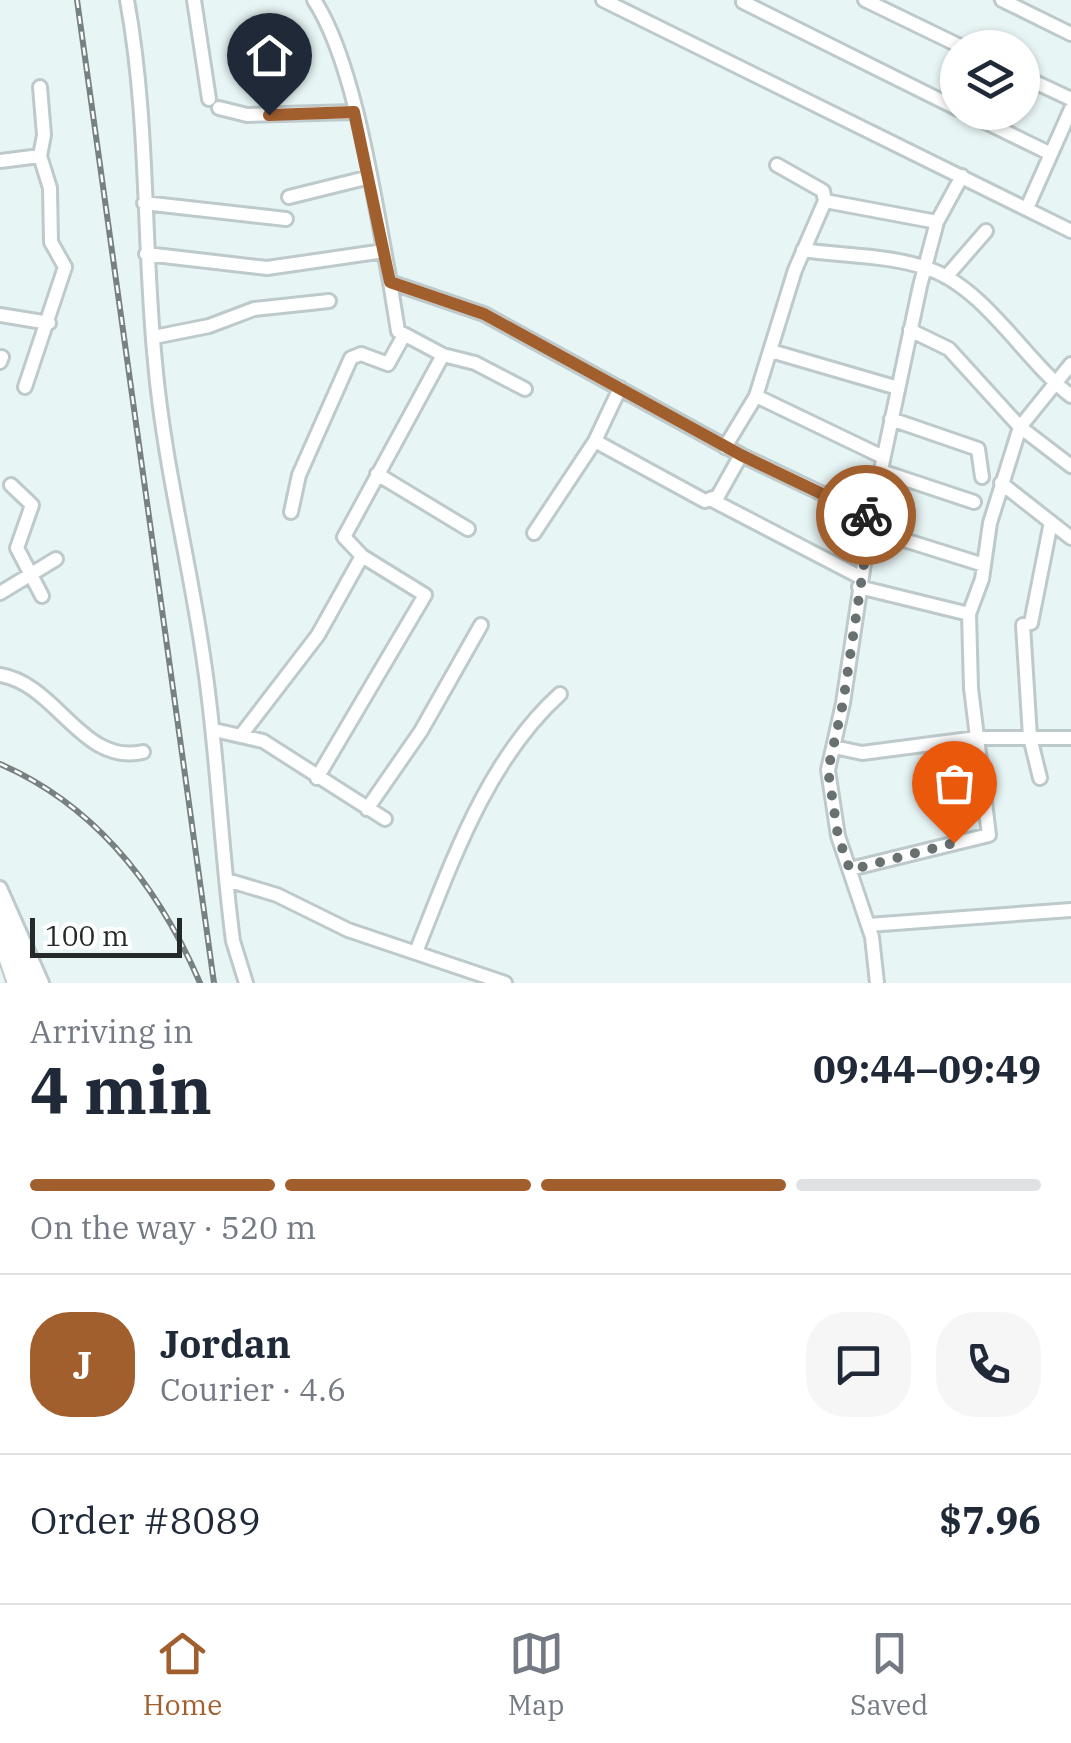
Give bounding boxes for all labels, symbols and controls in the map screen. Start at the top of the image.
pin [227,13,312,116]
icon: home [242,28,297,83]
map controls [940,30,1040,130]
button: layers [940,30,1040,130]
courier [816,465,916,565]
icon: bike [839,488,894,543]
pin [912,741,997,844]
icon: bag [927,756,982,811]
scale bar [30,913,182,958]
text: 100 m [45,917,129,954]
text: Arriving in [30,1010,193,1052]
text: 09:44–09:49 [813,1044,1041,1093]
text: 4 min [30,1047,212,1132]
text: On the way · 520 m [30,1206,316,1248]
button: chat [806,1312,911,1417]
button: phone [936,1312,1041,1417]
text: Jordan [160,1319,291,1368]
text: J [73,1340,92,1389]
text: Courier · 4.6 [160,1368,346,1410]
text: Order #8089 [30,1495,261,1544]
text: $7.96 [939,1495,1041,1544]
tab: Home [143,1626,222,1723]
tab: Map [508,1626,565,1723]
tab: Saved [850,1626,928,1723]

